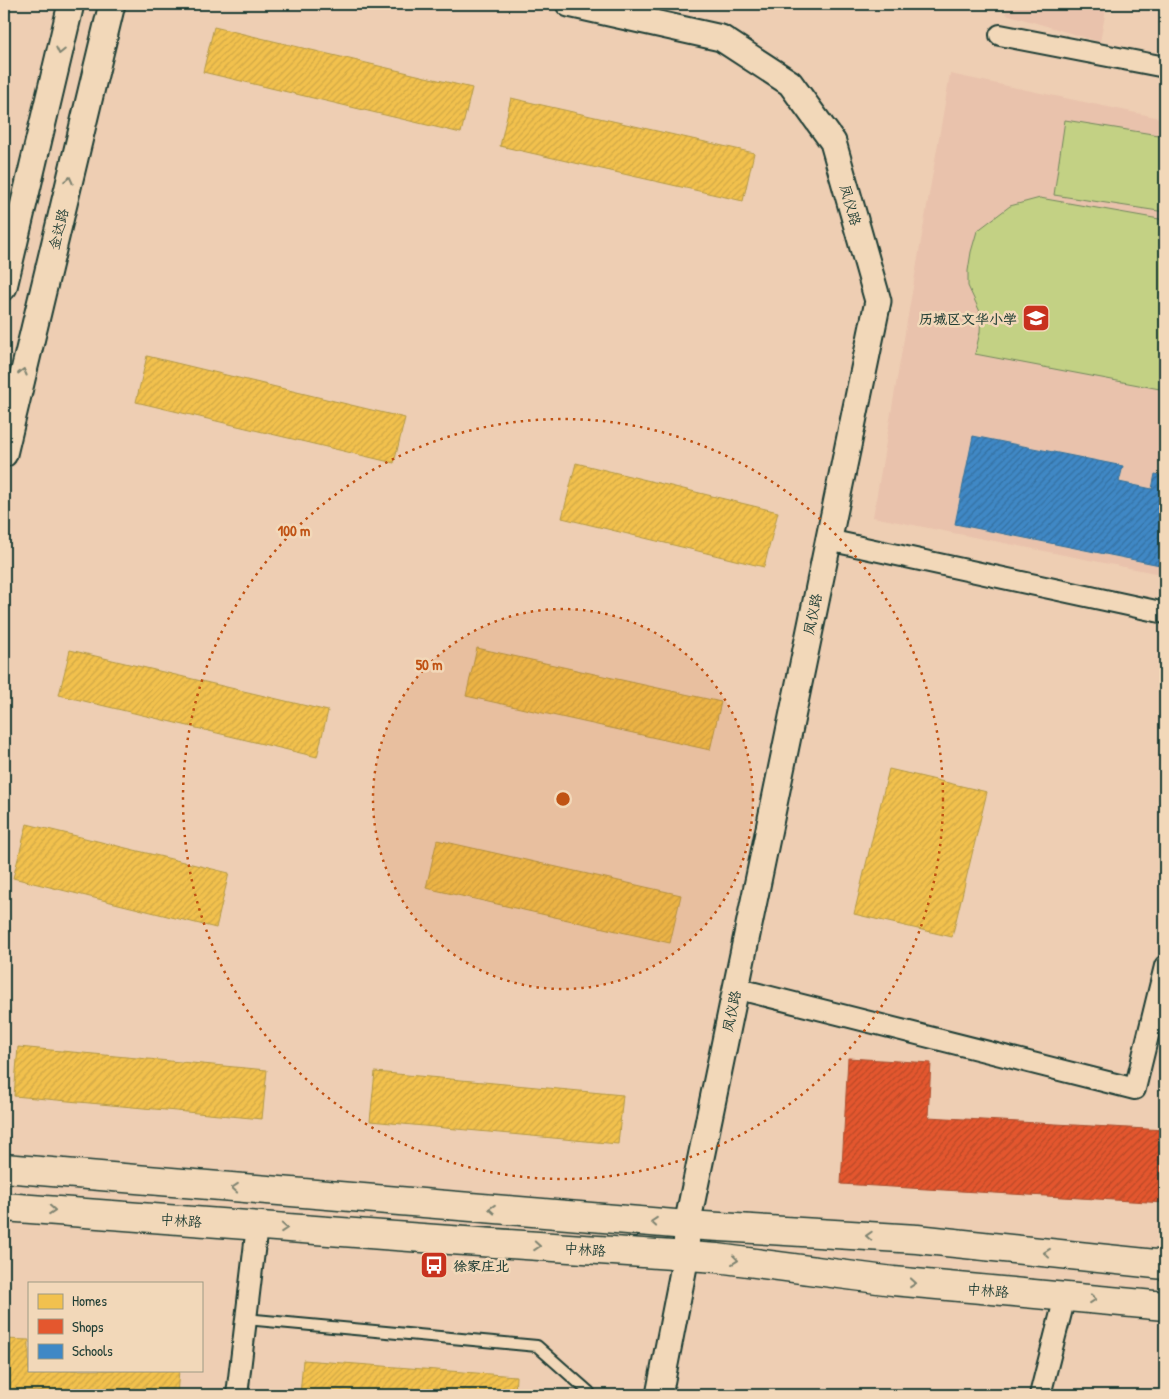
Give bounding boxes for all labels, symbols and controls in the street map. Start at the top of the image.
one-way arrow [55,47,66,56]
one-way arrow [63,176,74,185]
street label: 凤仪路 [836,182,866,228]
street label: 金达路 [44,206,72,252]
school or university icon: 历城区文华小学 [1021,303,1051,333]
place label: 历城区文华小学 [919,309,1017,328]
one-way arrow [17,368,28,377]
text: 100 m [278,520,310,541]
street label: 凤仪路 [798,591,826,637]
text: 50 m [416,654,442,675]
centre of rings [554,790,572,808]
street label: 凤仪路 [717,988,745,1034]
one-way arrow [230,1183,238,1194]
one-way arrow [488,1204,496,1215]
one-way arrow [49,1205,57,1216]
street label: 中林路 [159,1209,203,1231]
one-way arrow [650,1217,658,1228]
one-way arrow [280,1222,288,1233]
one-way arrow [865,1230,873,1241]
street label: 中林路 [563,1238,607,1260]
one-way arrow [533,1240,541,1251]
one-way arrow [1043,1248,1051,1259]
bus stop icon: 徐家庄北 [419,1250,449,1280]
one-way arrow [731,1254,739,1265]
place label: 徐家庄北 [453,1256,509,1275]
one-way arrow [910,1277,918,1288]
street label: 中林路 [966,1279,1010,1301]
legend [28,1282,202,1372]
text: Homes [72,1290,107,1311]
one-way arrow [1089,1294,1097,1305]
text: Shops [72,1316,104,1337]
text: Schools [72,1340,113,1361]

